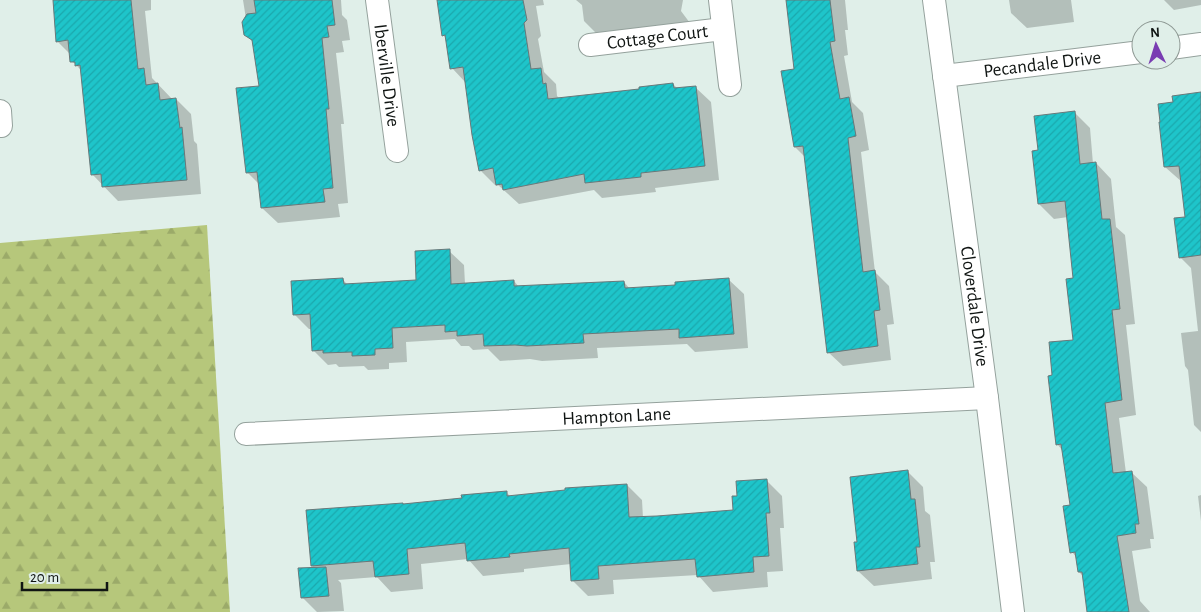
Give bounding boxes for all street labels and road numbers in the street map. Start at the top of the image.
street label: Cottage Court [606,21,709,52]
street label: Iberville Drive [371,23,403,128]
street label: Pecandale Drive [982,47,1102,81]
street label: Cloverdale Drive [957,245,992,368]
street label: Hampton Lane [562,404,671,428]

